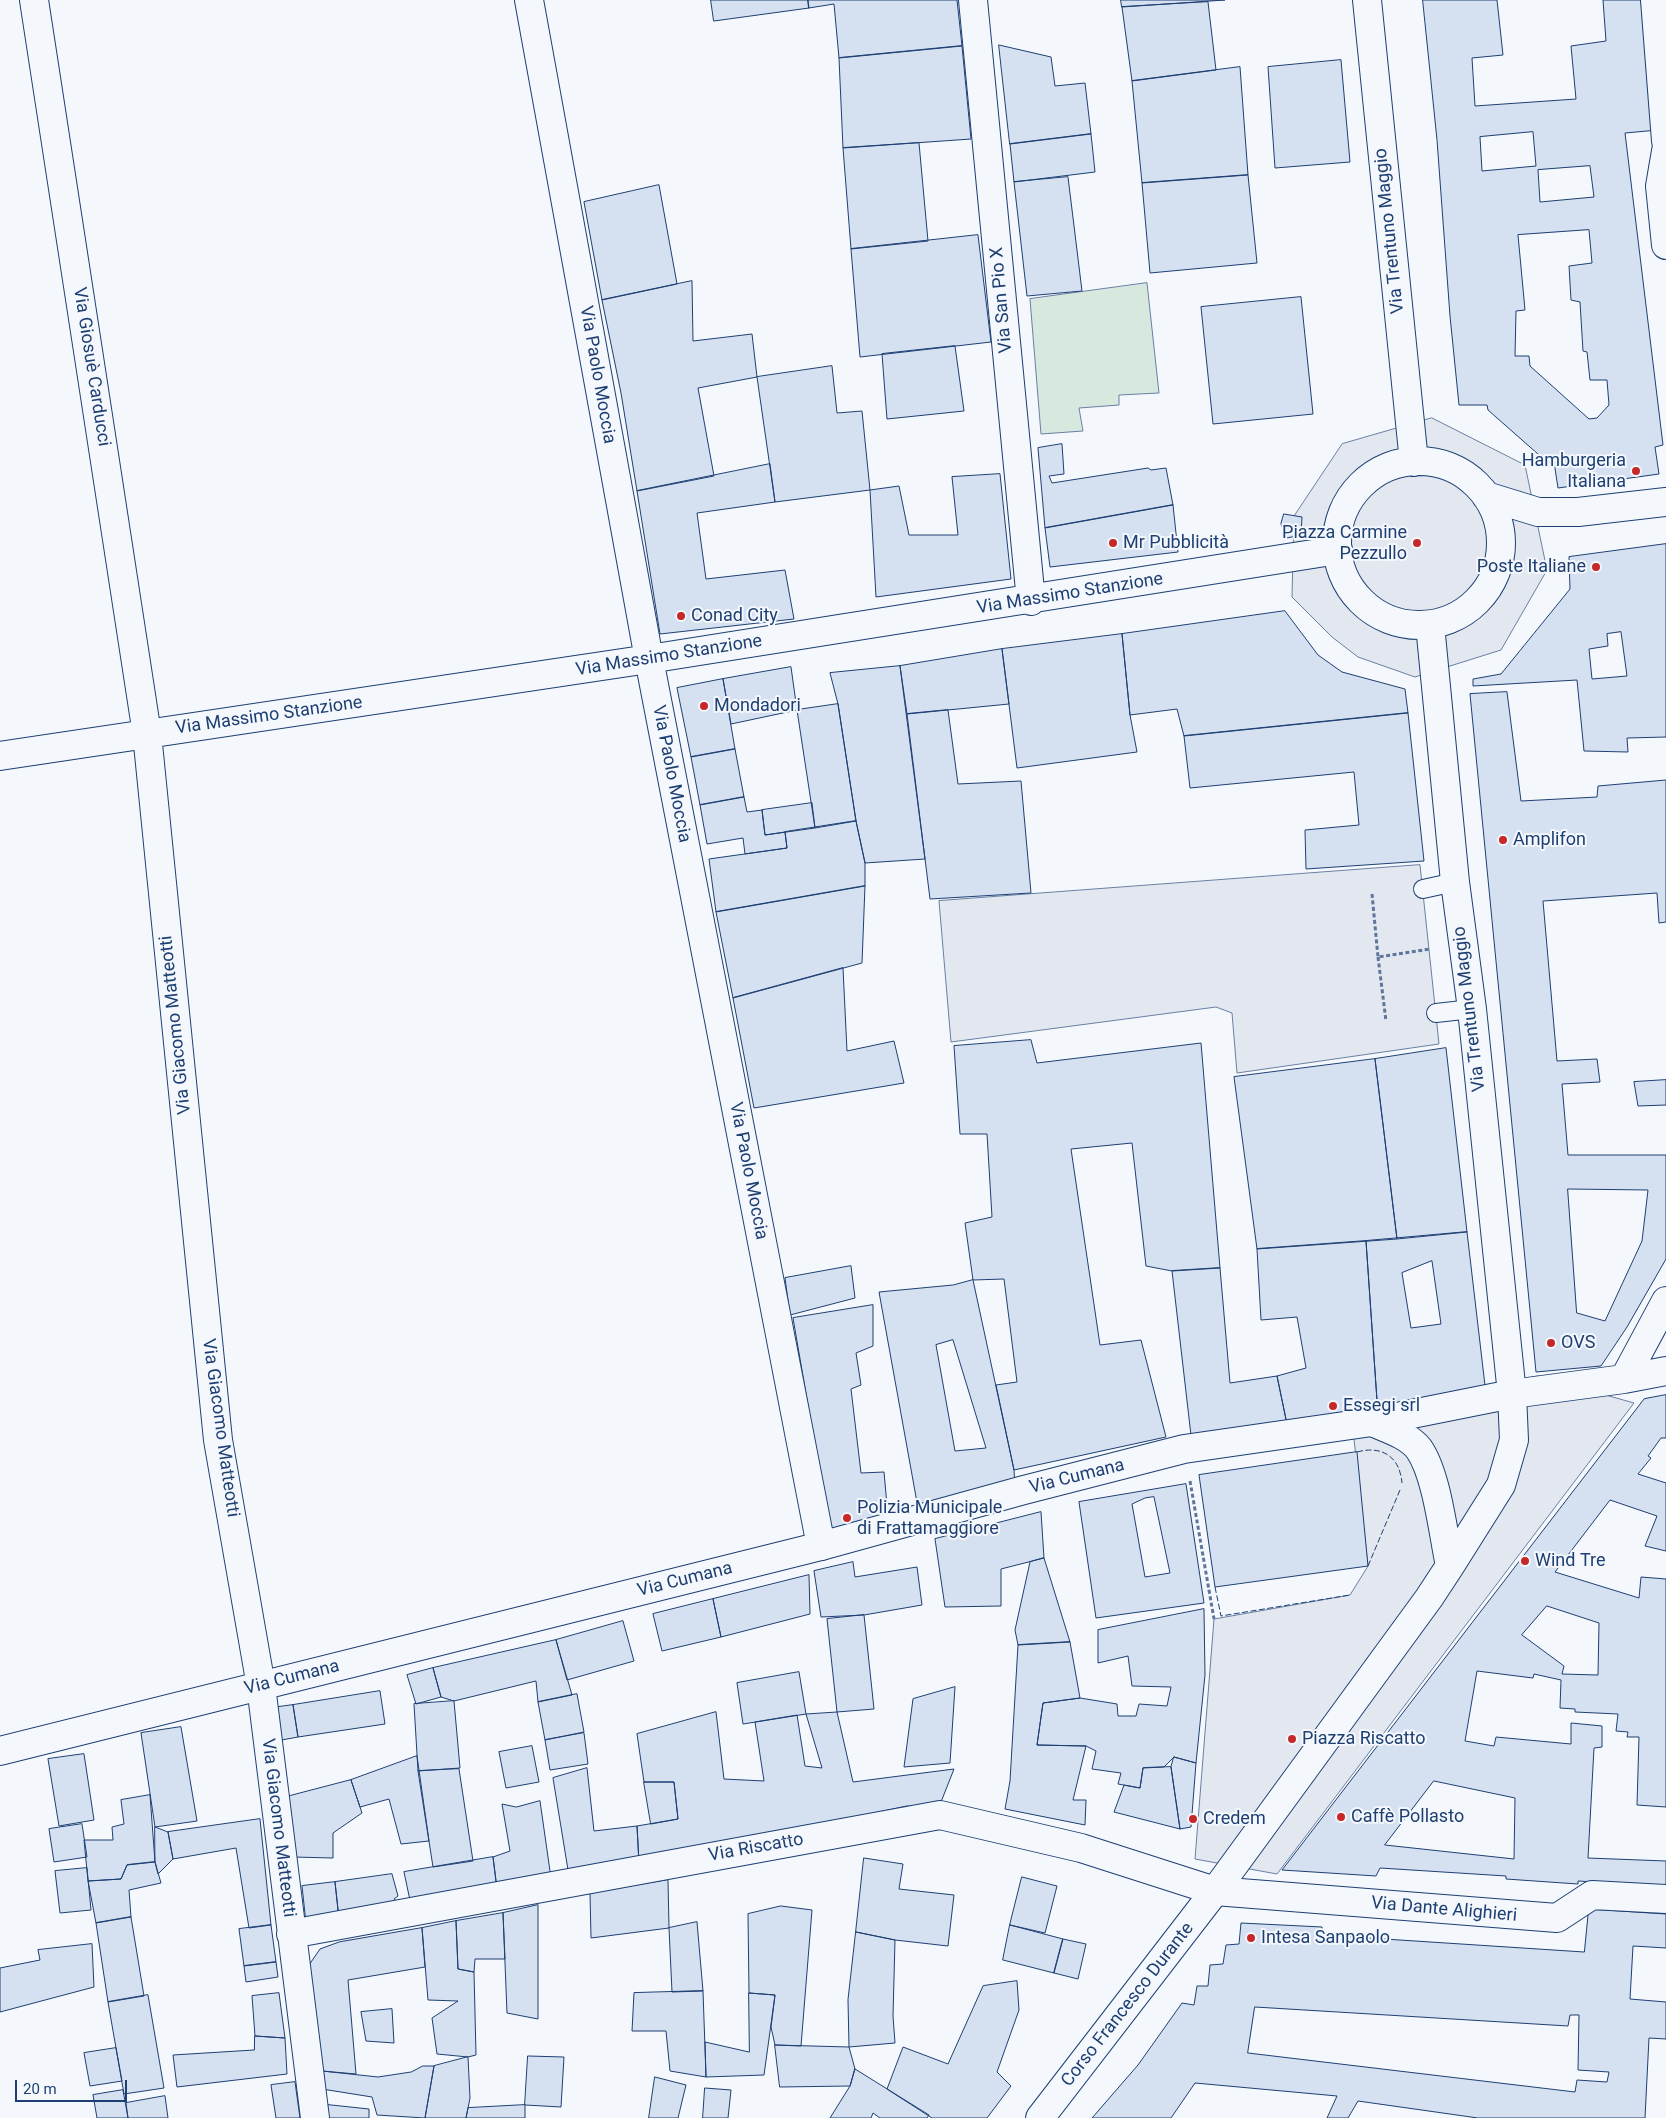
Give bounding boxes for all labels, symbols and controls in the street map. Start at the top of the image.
street label: Via Trentuno Maggio [1371,147,1409,315]
street label: Via San Pio X [987,246,1017,354]
street label: Via Giosuè Carducci [68,286,114,448]
street label: Via Paolo Moccia [574,304,620,446]
place label: Hamburgeria Italiana [1522,450,1626,492]
marker: Hamburgeria Italiana [1630,465,1642,477]
place label: Piazza Carmine Pezzullo [1282,522,1407,564]
place label: Mr Pubblicità [1123,532,1229,554]
marker: Mr Pubblicità [1107,537,1119,549]
marker: Piazza Carmine Pezzullo [1411,537,1423,549]
place label: Poste Italiane [1477,556,1586,578]
marker: Poste Italiane [1590,561,1602,573]
street label: Via Massimo Stanzione [975,569,1165,619]
place label: Conad City [691,605,778,627]
marker: Conad City [675,610,687,622]
street label: Via Massimo Stanzione [574,631,764,681]
street label: Via Massimo Stanzione [174,692,364,740]
place label: Mondadori [714,695,801,717]
marker: Mondadori [698,700,710,712]
street label: Via Paolo Moccia [647,703,695,845]
place label: Amplifon [1513,829,1586,851]
marker: Amplifon [1497,834,1509,846]
street label: Via Trentuno Maggio [1449,925,1491,1093]
street label: Via Giacomo Matteotti [156,934,196,1116]
street label: Via Paolo Moccia [724,1100,772,1242]
place label: OVS [1561,1332,1595,1354]
street label: Via Giacomo Matteotti [197,1337,243,1519]
marker: OVS [1545,1337,1557,1349]
place label: Essegi srl [1343,1395,1420,1417]
marker: Essegi srl [1327,1400,1339,1412]
street label: Via Cumana [1027,1455,1127,1499]
place label: Polizia Municipale di Frattamaggiore [857,1497,1002,1540]
marker: Polizia Municipale di Frattamaggiore [841,1512,853,1524]
place label: Wind Tre [1535,1550,1605,1572]
marker: Wind Tre [1519,1555,1531,1567]
street label: Via Cumana [635,1558,735,1602]
street label: Via Cumana [242,1656,342,1700]
place label: Piazza Riscatto [1302,1728,1425,1750]
marker: Piazza Riscatto [1286,1733,1298,1745]
street label: Via Giacomo Matteotti [256,1737,300,1919]
place label: Caffè Pollasto [1351,1806,1464,1828]
place label: Credem [1203,1808,1266,1830]
marker: Caffè Pollasto [1335,1811,1347,1823]
marker: Credem [1187,1813,1199,1825]
street label: Via Riscatto [707,1829,805,1867]
street label: Via Dante Alighieri [1370,1893,1518,1927]
street label: Corso Francesco Durante [1057,1919,1199,2091]
place label: Intesa Sanpaolo [1261,1927,1390,1949]
marker: Intesa Sanpaolo [1245,1932,1257,1944]
scale bar [18,2070,130,2102]
text: 20 m [23,2080,57,2098]

